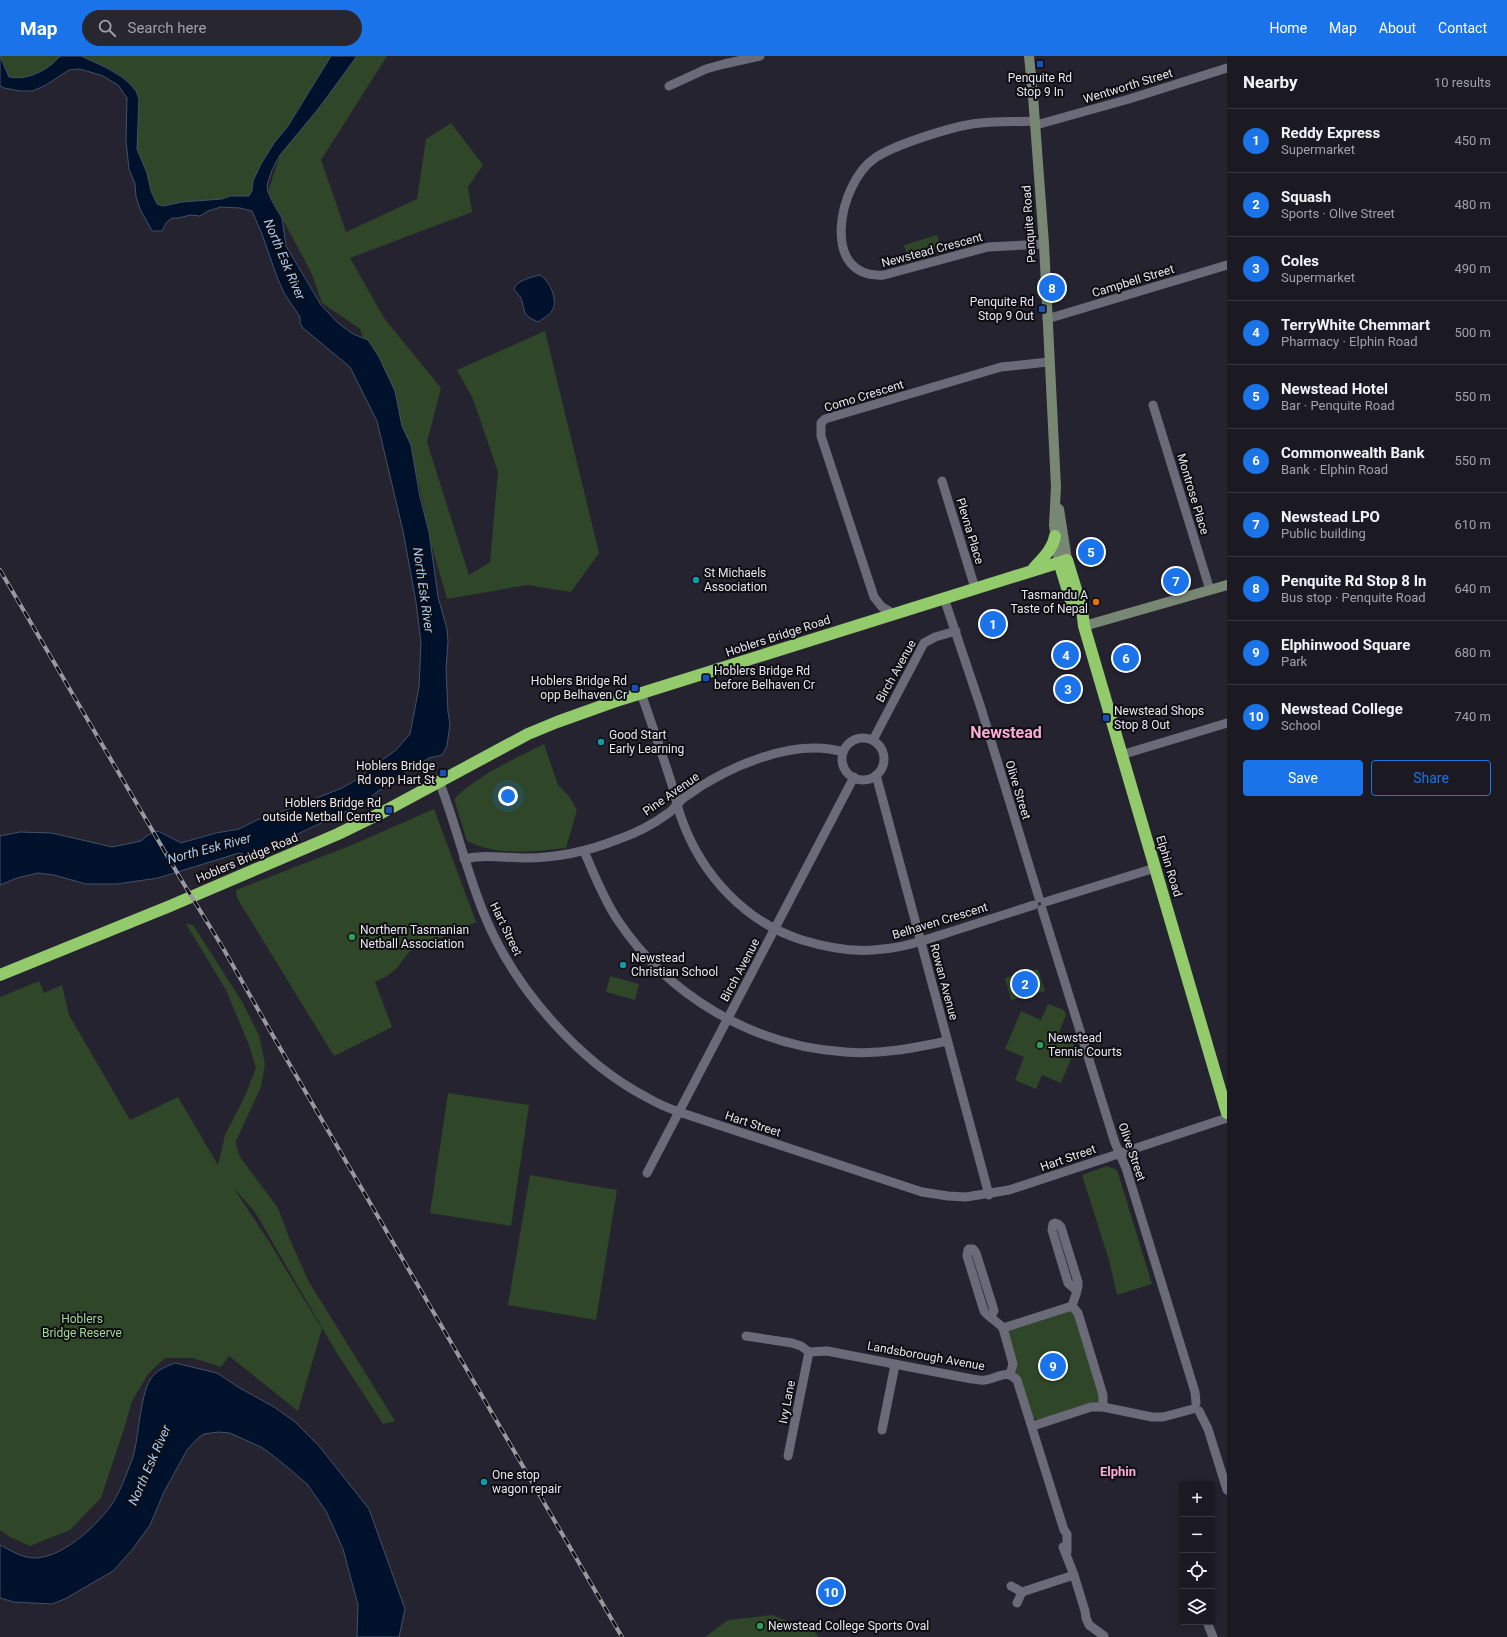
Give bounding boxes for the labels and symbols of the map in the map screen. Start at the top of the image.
marker: Penquite Rd Stop 9 In [1035,59,1045,69]
street label: Wentworth Street [1082,66,1174,106]
place label: Penquite Rd Stop 9 In [1008,71,1072,99]
street label: Penquite Road [1019,185,1039,263]
water label: North Esk River [261,217,309,302]
street label: Newstead Crescent [880,230,984,270]
street label: Campbell Street [1090,262,1176,300]
pin: 8 [1039,273,1065,303]
place label: Penquite Rd Stop 9 Out [970,295,1034,323]
marker: Penquite Rd Stop 9 Out [1037,304,1047,314]
street label: Como Crescent [822,377,906,415]
street label: Montrose Place [1174,452,1212,536]
street label: Plevna Place [953,496,987,566]
pin: 5 [1078,537,1104,567]
water label: North Esk River [410,546,437,634]
place label: St Michaels Association [704,566,767,594]
pin: 7 [1163,566,1189,596]
marker: St Michaels Association [691,575,701,585]
place label: Tasmandu A Taste of Nepal [1010,588,1088,616]
marker: Tasmandu A Taste of Nepal [1091,597,1101,607]
pin: 1 [980,609,1006,639]
street label: Hoblers Bridge Road [724,612,832,660]
street label: Birch Avenue [873,637,919,705]
pin: 4 [1053,640,1079,670]
pin: 6 [1113,643,1139,673]
place label: Hoblers Bridge Rd before Belhaven Cr [714,664,815,692]
marker: Hoblers Bridge Rd before Belhaven Cr [701,673,711,683]
place label: Hoblers Bridge Rd opp Belhaven Cr [531,674,627,702]
pin: 3 [1055,674,1081,704]
marker: Hoblers Bridge Rd opp Belhaven Cr [630,683,640,693]
place label: Newstead Shops Stop 8 Out [1114,704,1204,732]
marker: Newstead Shops Stop 8 Out [1101,713,1111,723]
district label: Newstead [970,723,1042,742]
place label: Good Start Early Learning [609,728,684,756]
marker: Good Start Early Learning [596,737,606,747]
place label: Hoblers Bridge Rd opp Hart St [356,759,435,787]
street label: Olive Street [1002,759,1034,821]
marker: Hoblers Bridge Rd opp Hart St [438,768,448,778]
street label: Pine Avenue [640,769,702,819]
your location [498,786,518,806]
place label: Hoblers Bridge Rd outside Netball Centre [262,796,381,824]
marker: Hoblers Bridge Rd outside Netball Centre [384,805,394,815]
water label: North Esk River [166,830,253,867]
street label: Hoblers Bridge Road [194,830,300,886]
street label: Elphin Road [1153,834,1185,898]
street label: Hart Street [487,900,525,958]
street label: Belhaven Crescent [891,900,989,942]
place label: Northern Tasmanian Netball Association [360,923,469,951]
marker: Northern Tasmanian Netball Association [347,932,357,942]
street label: Birch Avenue [718,936,762,1004]
street label: Rowan Avenue [927,942,961,1022]
place label: Newstead Christian School [631,951,718,979]
marker: Newstead Christian School [618,960,628,970]
pin: 2 [1012,969,1038,999]
place label: Newstead Tennis Courts [1048,1031,1122,1059]
marker: Newstead Tennis Courts [1035,1040,1045,1050]
street label: Hart Street [723,1108,783,1140]
street label: Olive Street [1115,1121,1149,1183]
street label: Hart Street [1038,1142,1098,1174]
park label: Hoblers Bridge Reserve [42,1312,122,1340]
street label: Landsborough Avenue [866,1339,986,1373]
pin: 9 [1040,1351,1066,1381]
street label: Ivy Lane [776,1379,798,1425]
water label: North Esk River [125,1422,174,1508]
district label: Elphin [1100,1464,1136,1479]
place label: One stop wagon repair [492,1468,561,1496]
marker: One stop wagon repair [479,1477,489,1487]
pin: 10 [818,1577,844,1607]
place label: Newstead College Sports Oval [768,1619,929,1633]
marker: Newstead College Sports Oval [755,1621,765,1631]

